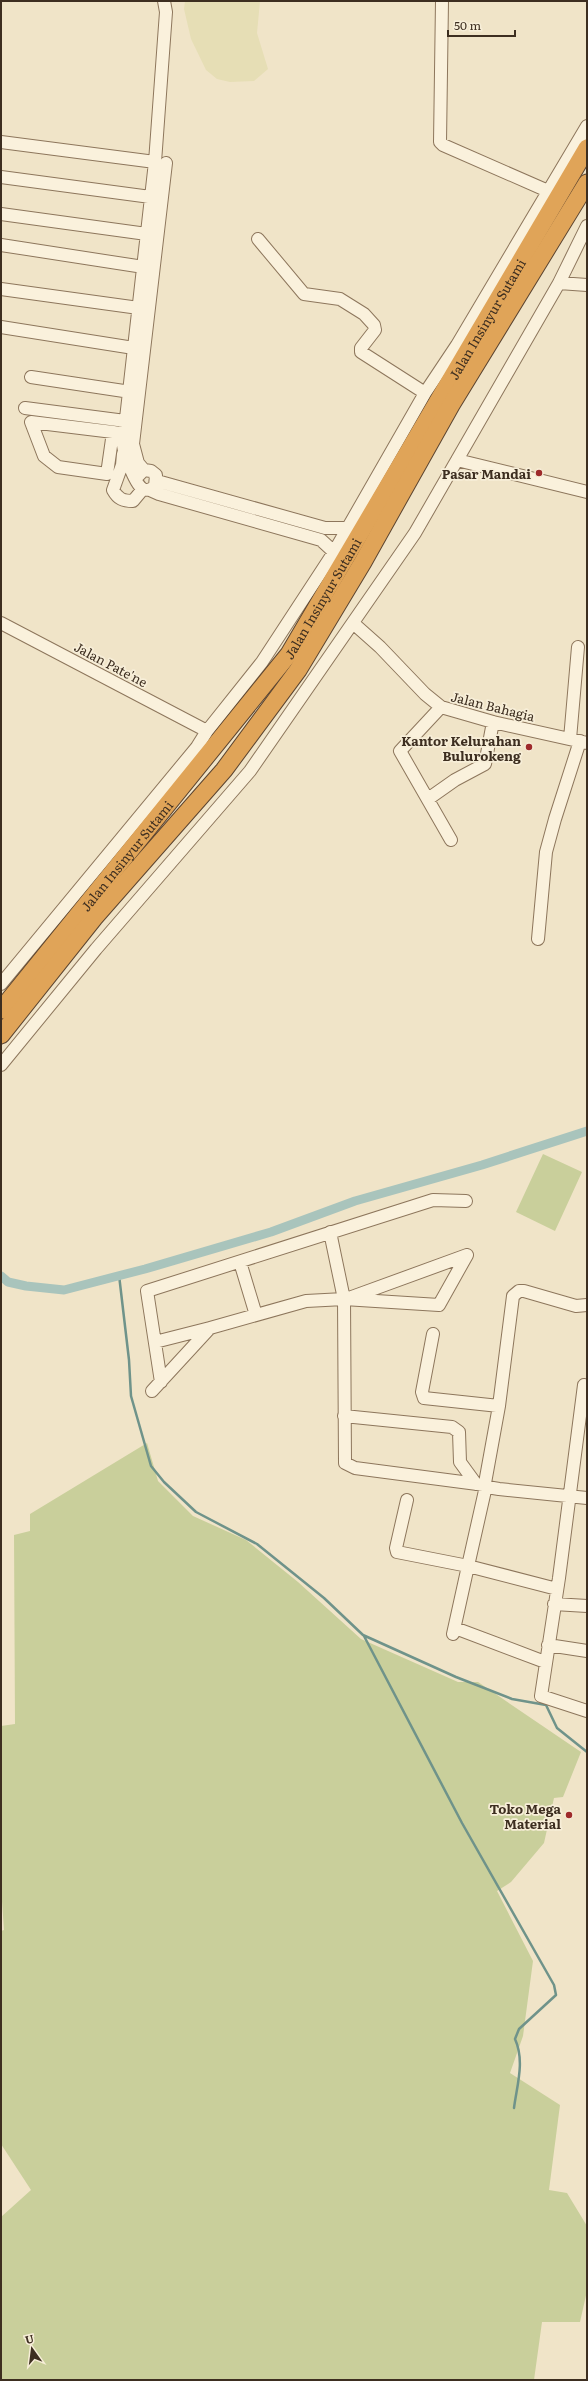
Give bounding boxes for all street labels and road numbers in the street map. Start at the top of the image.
street label: Jalan Insinyur Sutami [443,254,530,383]
street label: Jalan Insinyur Sutami [279,533,365,663]
street label: Jalan Pate'ne [71,637,151,691]
street label: Jalan Bahagia [449,686,537,726]
street label: Jalan Insinyur Sutami [76,795,177,915]

